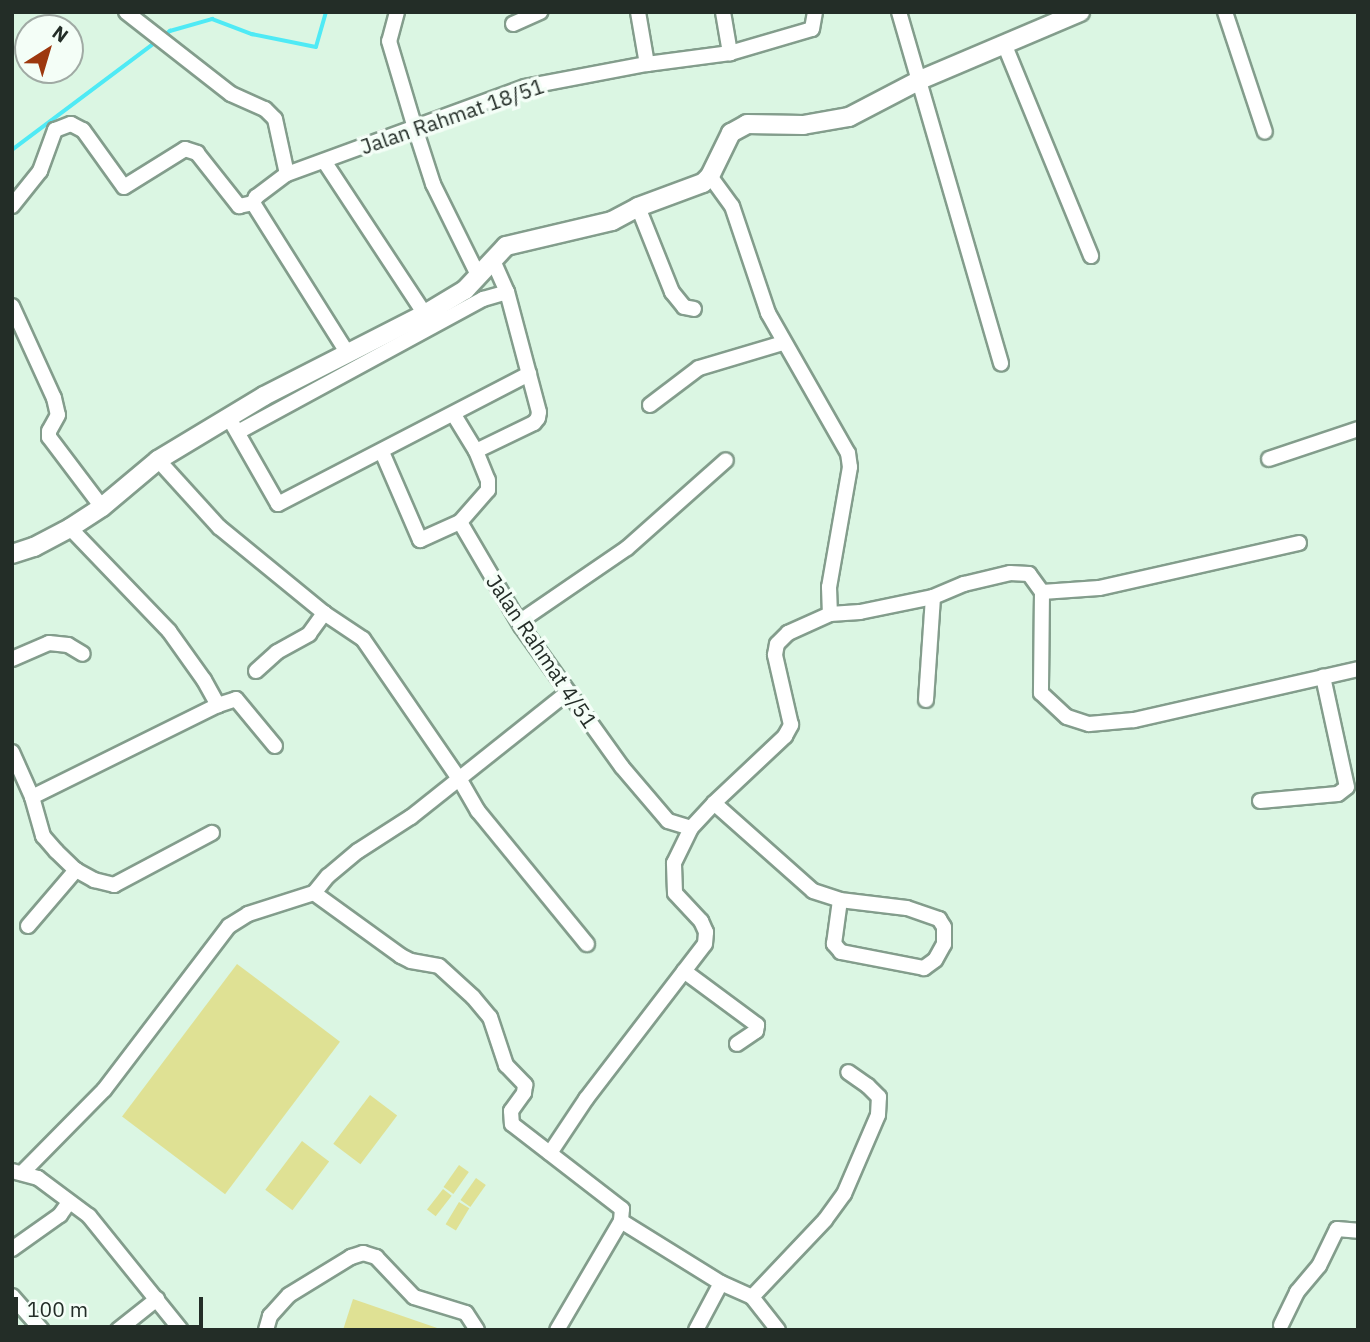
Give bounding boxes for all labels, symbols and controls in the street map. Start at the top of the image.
north arrow [14,14,84,84]
text: N [48,20,73,48]
street label: Jalan Rahmat 18/51 [357,73,547,159]
street label: Jalan Rahmat 4/51 [481,569,603,733]
scale bar [18,1282,206,1326]
text: 100 m [27,1295,88,1323]

